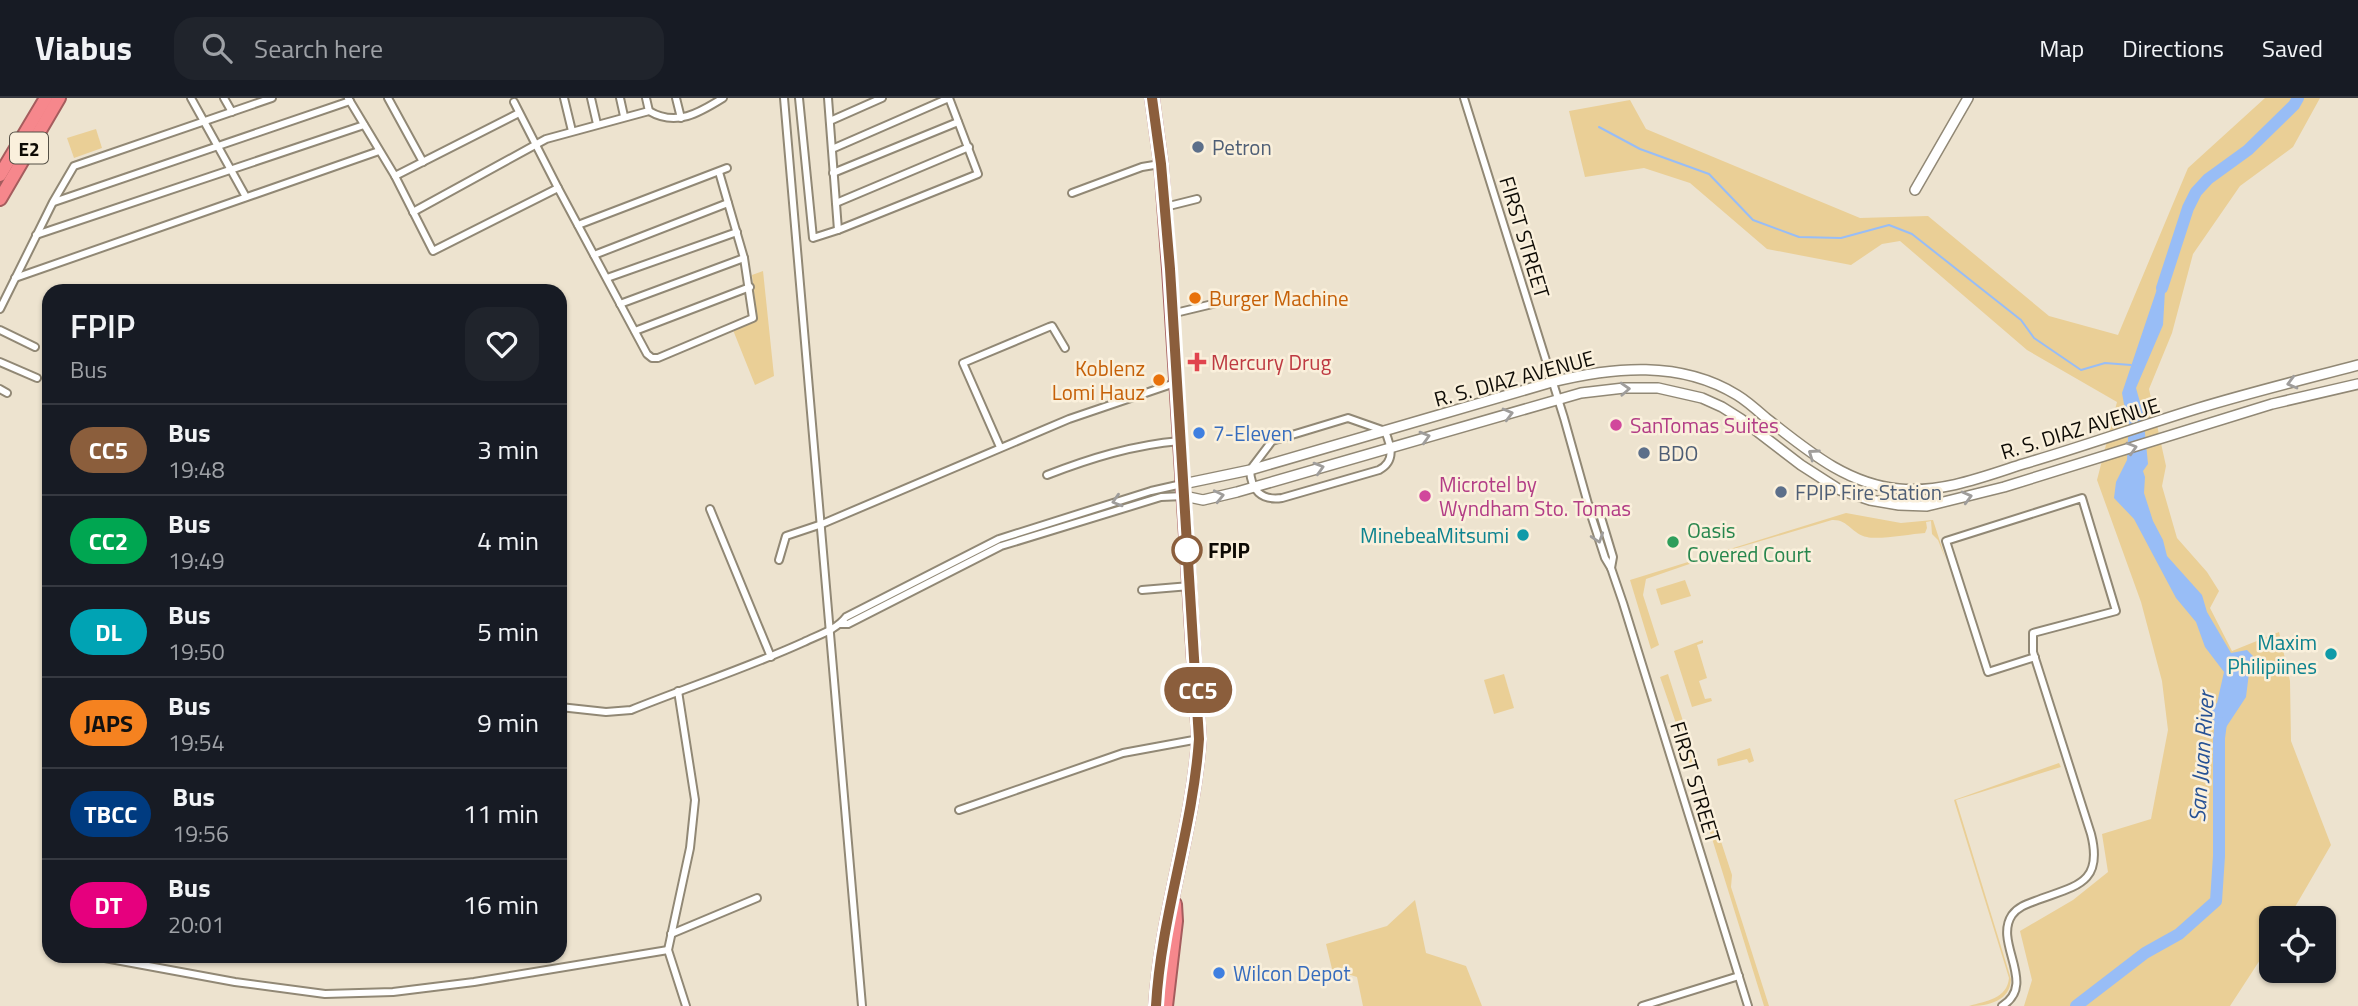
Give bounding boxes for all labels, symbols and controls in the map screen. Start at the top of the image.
search box [174,17,664,80]
text: Viabus [35,23,132,73]
icon: search [198,29,236,67]
text: Search here [254,29,383,68]
text: Map [2039,30,2084,66]
text: Directions [2122,30,2224,66]
text: Saved [2262,30,2323,66]
place label: Petron [1212,131,1272,163]
road number: E2 [10,132,48,164]
marker: Petron [1190,139,1206,155]
street label: FIRST STREET [1491,172,1559,302]
place label: Burger Machine [1209,282,1349,314]
marker: Burger Machine [1187,290,1203,306]
text: FPIP [70,301,135,351]
button: heart [465,307,539,381]
street label: R. S. DIAZ AVENUE [1430,341,1598,415]
place label: Mercury Drug [1211,346,1331,378]
text: Bus [70,352,107,387]
place label: Koblenz Lomi Hauz [1052,352,1145,408]
marker: Mercury Drug [1189,354,1205,370]
marker: Koblenz Lomi Hauz [1151,372,1167,388]
one-way arrow [2286,375,2298,389]
one-way arrow [1620,381,1631,396]
street label: R. S. DIAZ AVENUE [1997,389,2163,467]
one-way arrow [1502,408,1514,422]
place label: SanTomas Suites [1630,409,1779,441]
text: Bus [168,413,210,452]
place label: 7-Eleven [1213,417,1293,449]
marker: SanTomas Suites [1608,417,1624,433]
marker: 7-Eleven [1191,425,1207,441]
text: 3 min [477,430,539,469]
one-way arrow [1419,431,1431,446]
text: CC5 [89,432,128,468]
place label: BDO [1658,437,1698,469]
one-way arrow [2126,441,2138,456]
marker: BDO [1636,445,1652,461]
one-way arrow [1808,450,1821,462]
text: 19:48 [168,452,225,487]
one-way arrow [1313,461,1325,476]
place label: Microtel by Wyndham Sto. Tomas [1439,468,1631,524]
place label: FPIP Fire Station [1795,476,1942,508]
marker: FPIP Fire Station [1773,484,1789,500]
marker: Microtel by Wyndham Sto. Tomas [1417,488,1433,504]
one-way arrow [1213,490,1225,504]
one-way arrow [1961,491,1973,505]
one-way arrow [1111,493,1123,508]
text: Bus [168,504,210,543]
place label: Oasis Covered Court [1687,514,1812,570]
place label: MinebeaMitsumi [1360,519,1509,551]
text: 4 min [477,521,539,560]
text: CC2 [89,523,128,559]
marker: MinebeaMitsumi [1515,527,1531,543]
one-way arrow [1590,532,1605,544]
place label: FPIP [1208,534,1250,566]
marker: Oasis Covered Court [1665,534,1681,550]
marker: FPIP [1172,535,1202,565]
text: 19:49 [168,543,225,578]
text: Bus [168,595,210,634]
text: 5 min [477,612,539,651]
text: DL [95,614,122,650]
place label: Maxim Philipiines [2227,626,2317,682]
text: 19:50 [168,634,225,669]
marker: Maxim Philipiines [2323,646,2339,662]
line badge: CC5 [1158,667,1238,713]
text: CC5 [1178,672,1218,708]
text: Bus [168,686,210,725]
water label: San Juan River [2179,688,2223,823]
text: 9 min [477,703,539,742]
text: JAPS [84,705,133,741]
street label: FIRST STREET [1662,717,1730,847]
text: 19:54 [168,725,225,760]
text: Bus [172,777,215,816]
text: 11 min [463,794,539,833]
text: TBCC [84,796,137,832]
text: 19:56 [172,816,229,851]
text: Bus [168,868,210,907]
text: 16 min [463,885,539,924]
text: DT [95,887,122,923]
map controls [2259,906,2336,983]
button: locate [2259,906,2336,983]
text: 20:01 [168,907,225,942]
place label: Wilcon Depot [1233,957,1351,989]
marker: Wilcon Depot [1211,965,1227,981]

